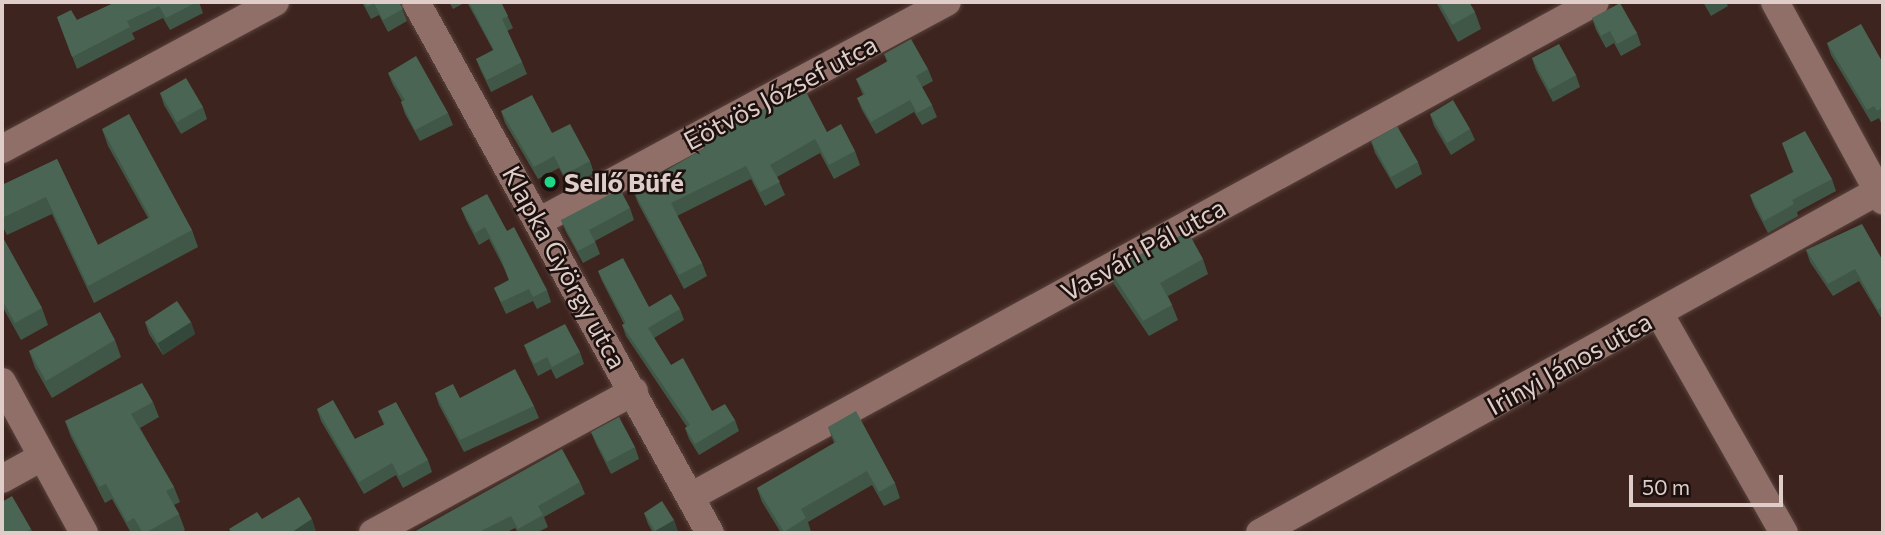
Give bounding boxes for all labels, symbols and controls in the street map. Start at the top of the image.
street label: Eötvös József utca [678,28,882,156]
street label: Klapka György utca [496,160,634,374]
place label: Sellő Büfé [564,166,684,198]
marker: Sellő Büfé [542,174,558,190]
street label: Vasvári Pál utca [1055,191,1231,307]
street label: Irinyi János utca [1481,305,1657,421]
scale bar [1633,462,1787,506]
text: 50 m [1642,474,1690,499]

